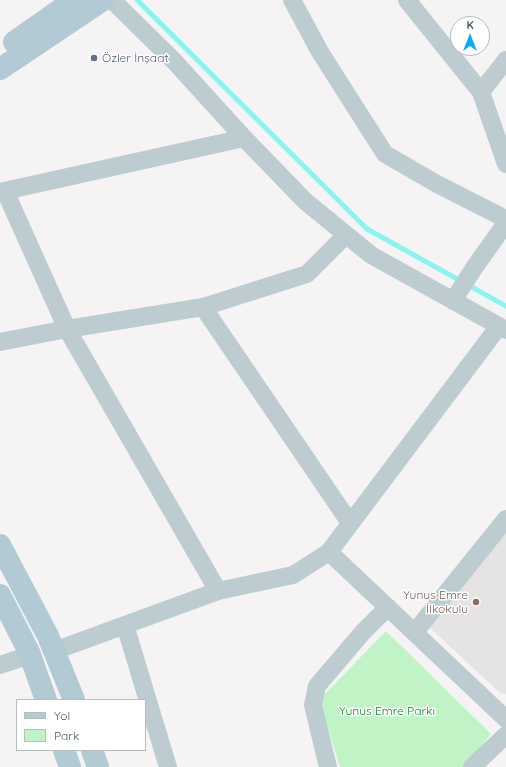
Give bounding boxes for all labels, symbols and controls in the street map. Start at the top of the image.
north arrow [450,16,490,56]
text: K [466,18,474,32]
place label: Özler İnşaat [102,51,169,65]
marker: Özler İnşaat [89,53,99,63]
place label: Yunus Emre İlkokulu [403,588,468,616]
marker: Yunus Emre İlkokulu [471,597,481,607]
legend [16,699,146,751]
park label: Yunus Emre Parkı [339,704,435,718]
text: Yol [54,708,70,723]
text: Park [54,728,79,743]

